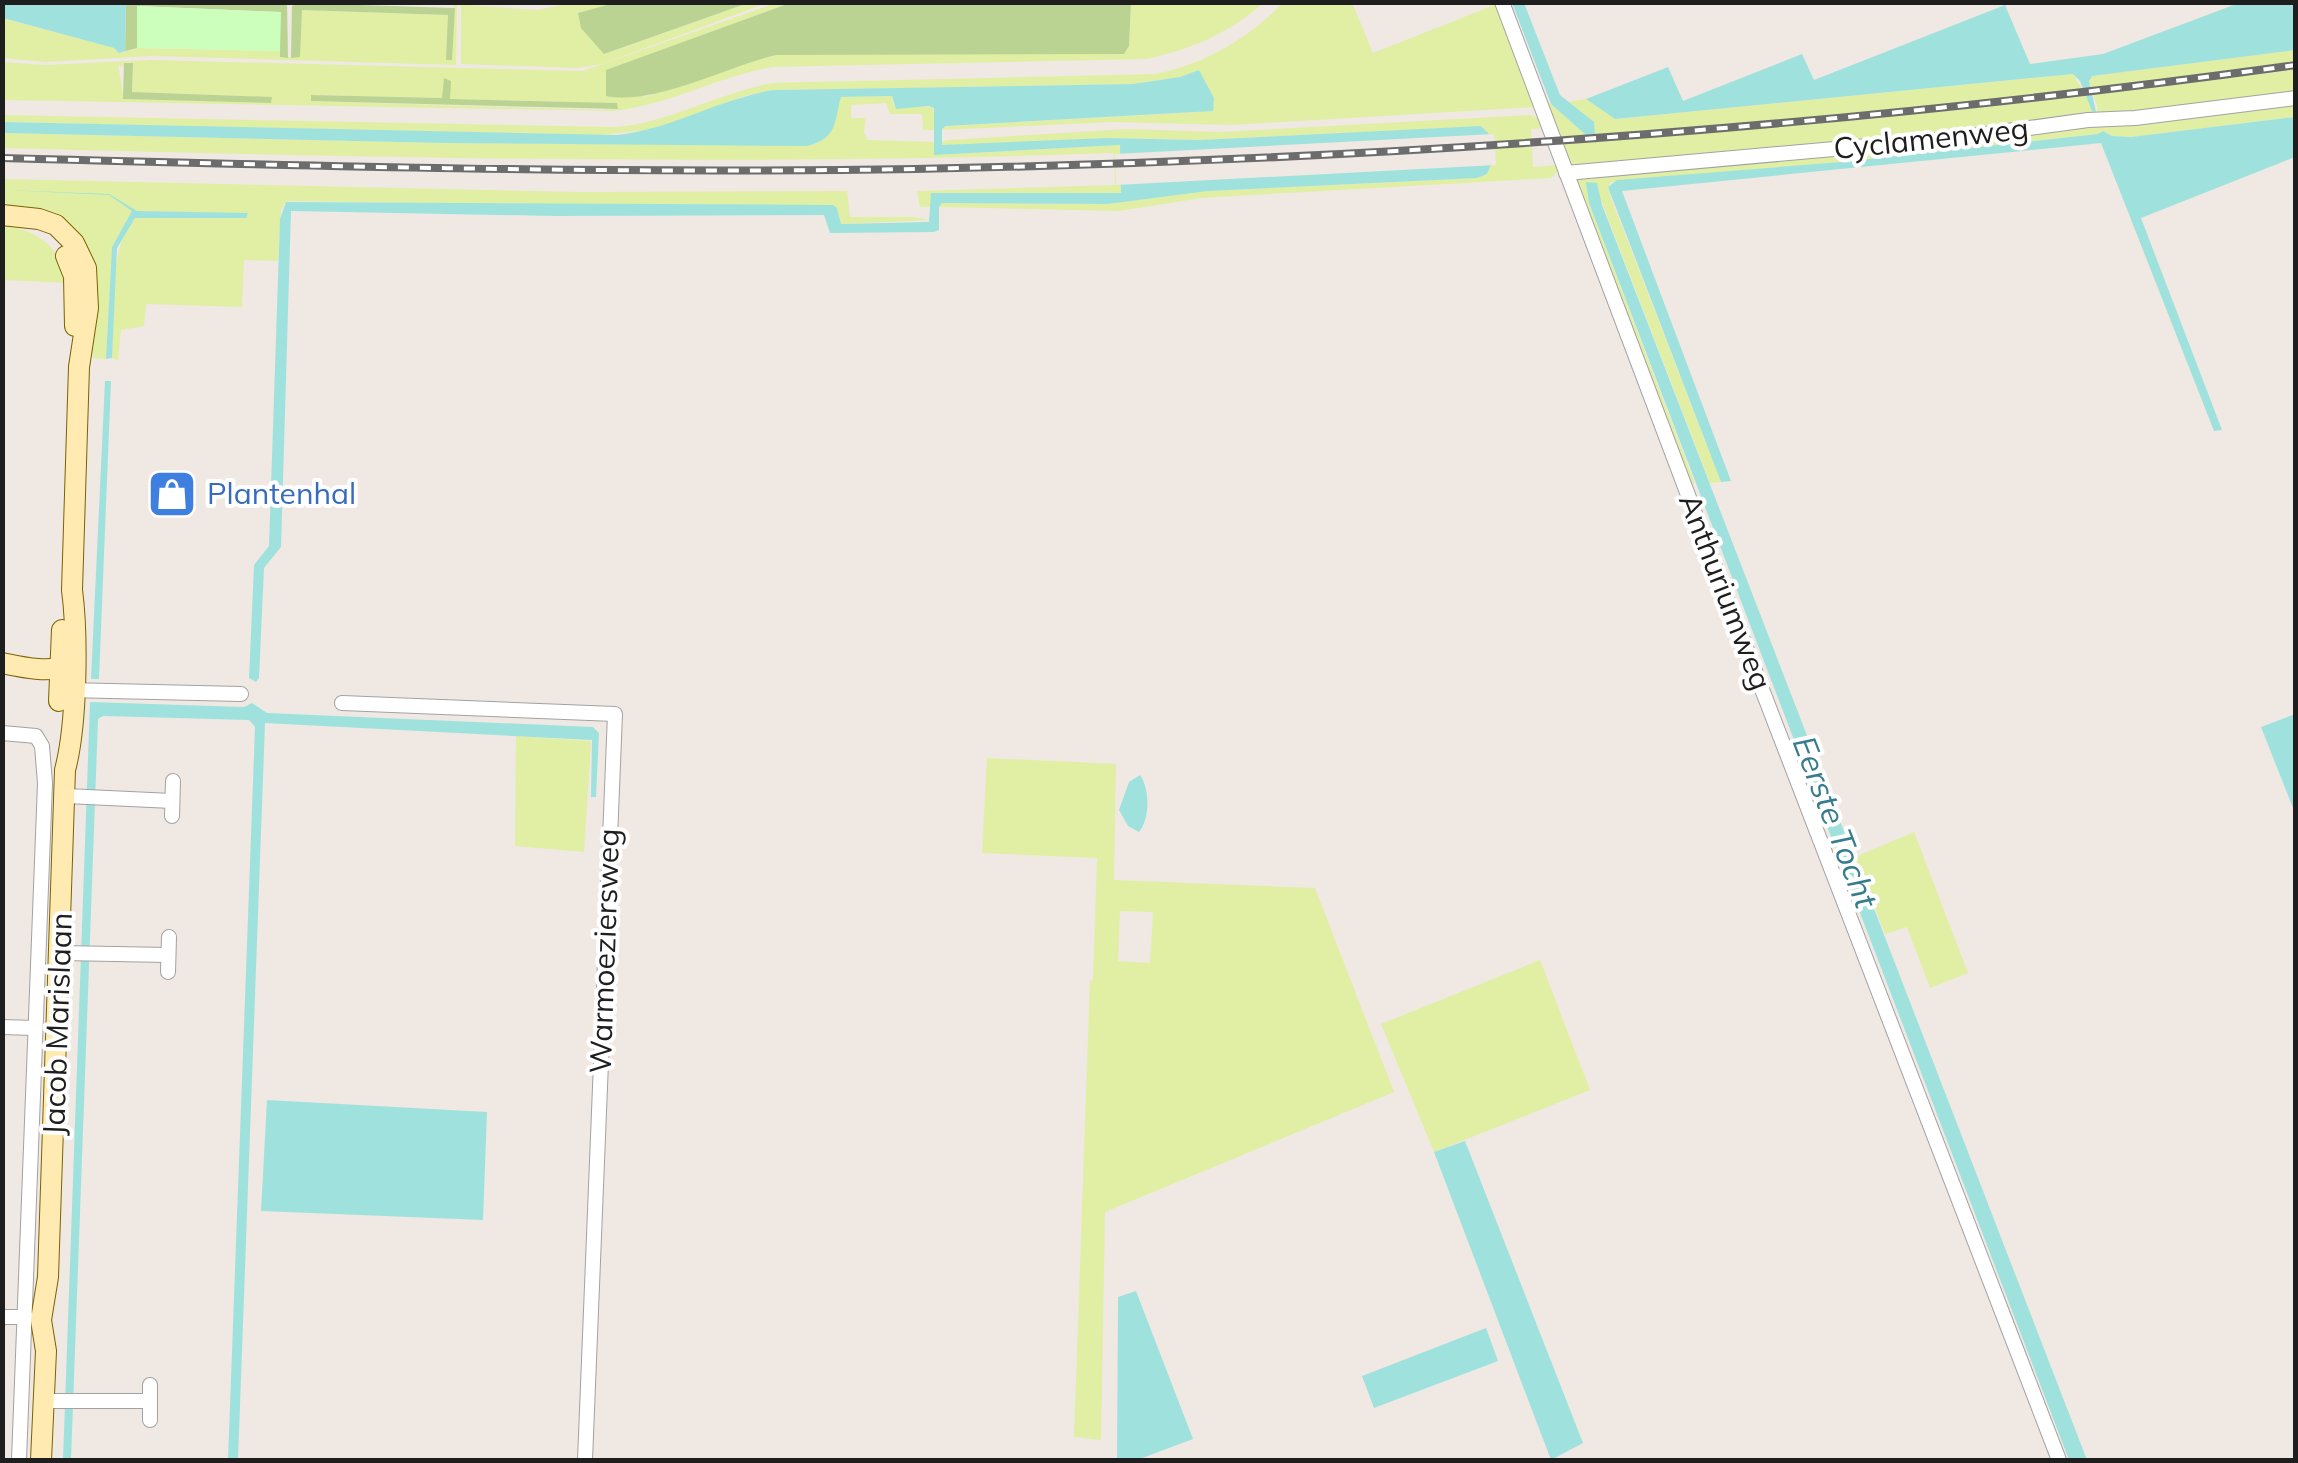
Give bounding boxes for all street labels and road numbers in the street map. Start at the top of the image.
street label: Cyclamenweg [1831,109,2030,167]
street label: Anthuriumweg [1671,488,1781,695]
street label: Warmoeziersweg [581,828,627,1074]
street label: Jacob Marislaan [34,912,80,1136]

